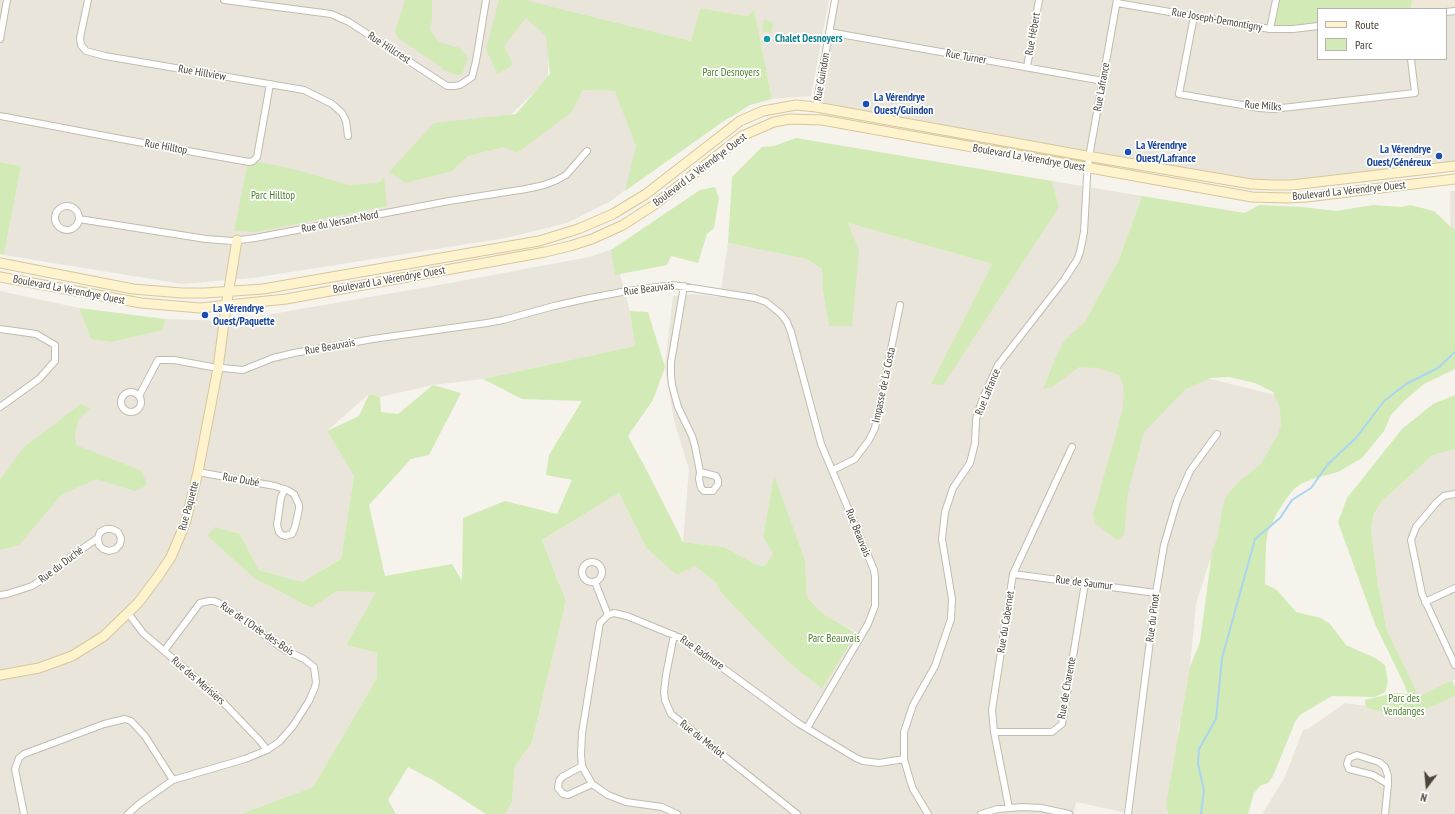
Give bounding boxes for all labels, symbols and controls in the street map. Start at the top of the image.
street label: Rue Joseph-Demontigny [1171,6,1263,34]
legend [1317,8,1447,60]
street label: Rue Hébert [1023,12,1043,56]
text: Route [1355,17,1379,32]
street label: Rue Hillcrest [365,29,413,67]
place label: Chalet Desnoyers [775,32,843,46]
marker: Chalet Desnoyers [762,34,772,44]
text: Parc [1355,37,1372,52]
street label: Rue Turner [945,47,987,67]
street label: Rue Guindon [811,52,833,102]
street label: Rue Hillview [177,62,227,84]
street label: Rue Lafrance [1091,62,1113,112]
park label: Parc Desnoyers [702,66,760,80]
place label: La Vérendrye Ouest/Guindon [874,91,933,117]
street label: Rue Milks [1244,98,1282,114]
marker: La Vérendrye Ouest/Guindon [861,99,871,109]
street label: Boulevard La Vérendrye Ouest [651,130,749,210]
street label: Rue Hilltop [144,137,188,157]
place label: La Vérendrye Ouest/Lafrance [1136,139,1196,165]
street label: Boulevard La Vérendrye Ouest [972,142,1086,174]
place label: La Vérendrye Ouest/Généreux [1367,143,1431,169]
marker: La Vérendrye Ouest/Lafrance [1123,147,1133,157]
marker: La Vérendrye Ouest/Généreux [1434,151,1444,161]
street label: Boulevard La Vérendrye Ouest [1292,178,1406,204]
park label: Parc Hilltop [251,189,295,203]
street label: Rue du Versant-Nord [300,208,380,236]
street label: Boulevard La Vérendrye Ouest [332,264,446,296]
street label: Boulevard La Vérendrye Ouest [12,273,126,307]
street label: Rue Beauvais [623,279,675,299]
place label: La Vérendrye Ouest/Paquette [213,302,275,328]
marker: La Vérendrye Ouest/Paquette [200,310,210,320]
street label: Rue Beauvais [304,336,356,358]
street label: Impasse de La Costa [870,346,898,424]
street label: Rue Lafrance [973,367,1003,417]
street label: Rue Dubé [222,470,260,490]
street label: Rue Paquette [176,480,202,532]
street label: Rue Beauvais [842,507,874,559]
street label: Rue du Duché [36,544,86,586]
street label: Rue de Saumur [1055,573,1113,593]
street label: Rue du Cabernet [995,590,1017,654]
street label: Rue du Pinot [1143,593,1163,643]
street label: Rue de l'Orée-des-Bois [218,599,296,659]
park label: Parc Beauvais [808,632,860,646]
street label: Rue Radmore [677,633,727,673]
street label: Rue des Merisiers [169,654,227,708]
street label: Rue de Charente [1055,656,1079,720]
park label: Parc des Vendanges [1384,692,1424,718]
street label: Rue du Merlot [677,717,727,761]
north arrow [1407,766,1447,806]
text: N [1419,790,1428,805]

